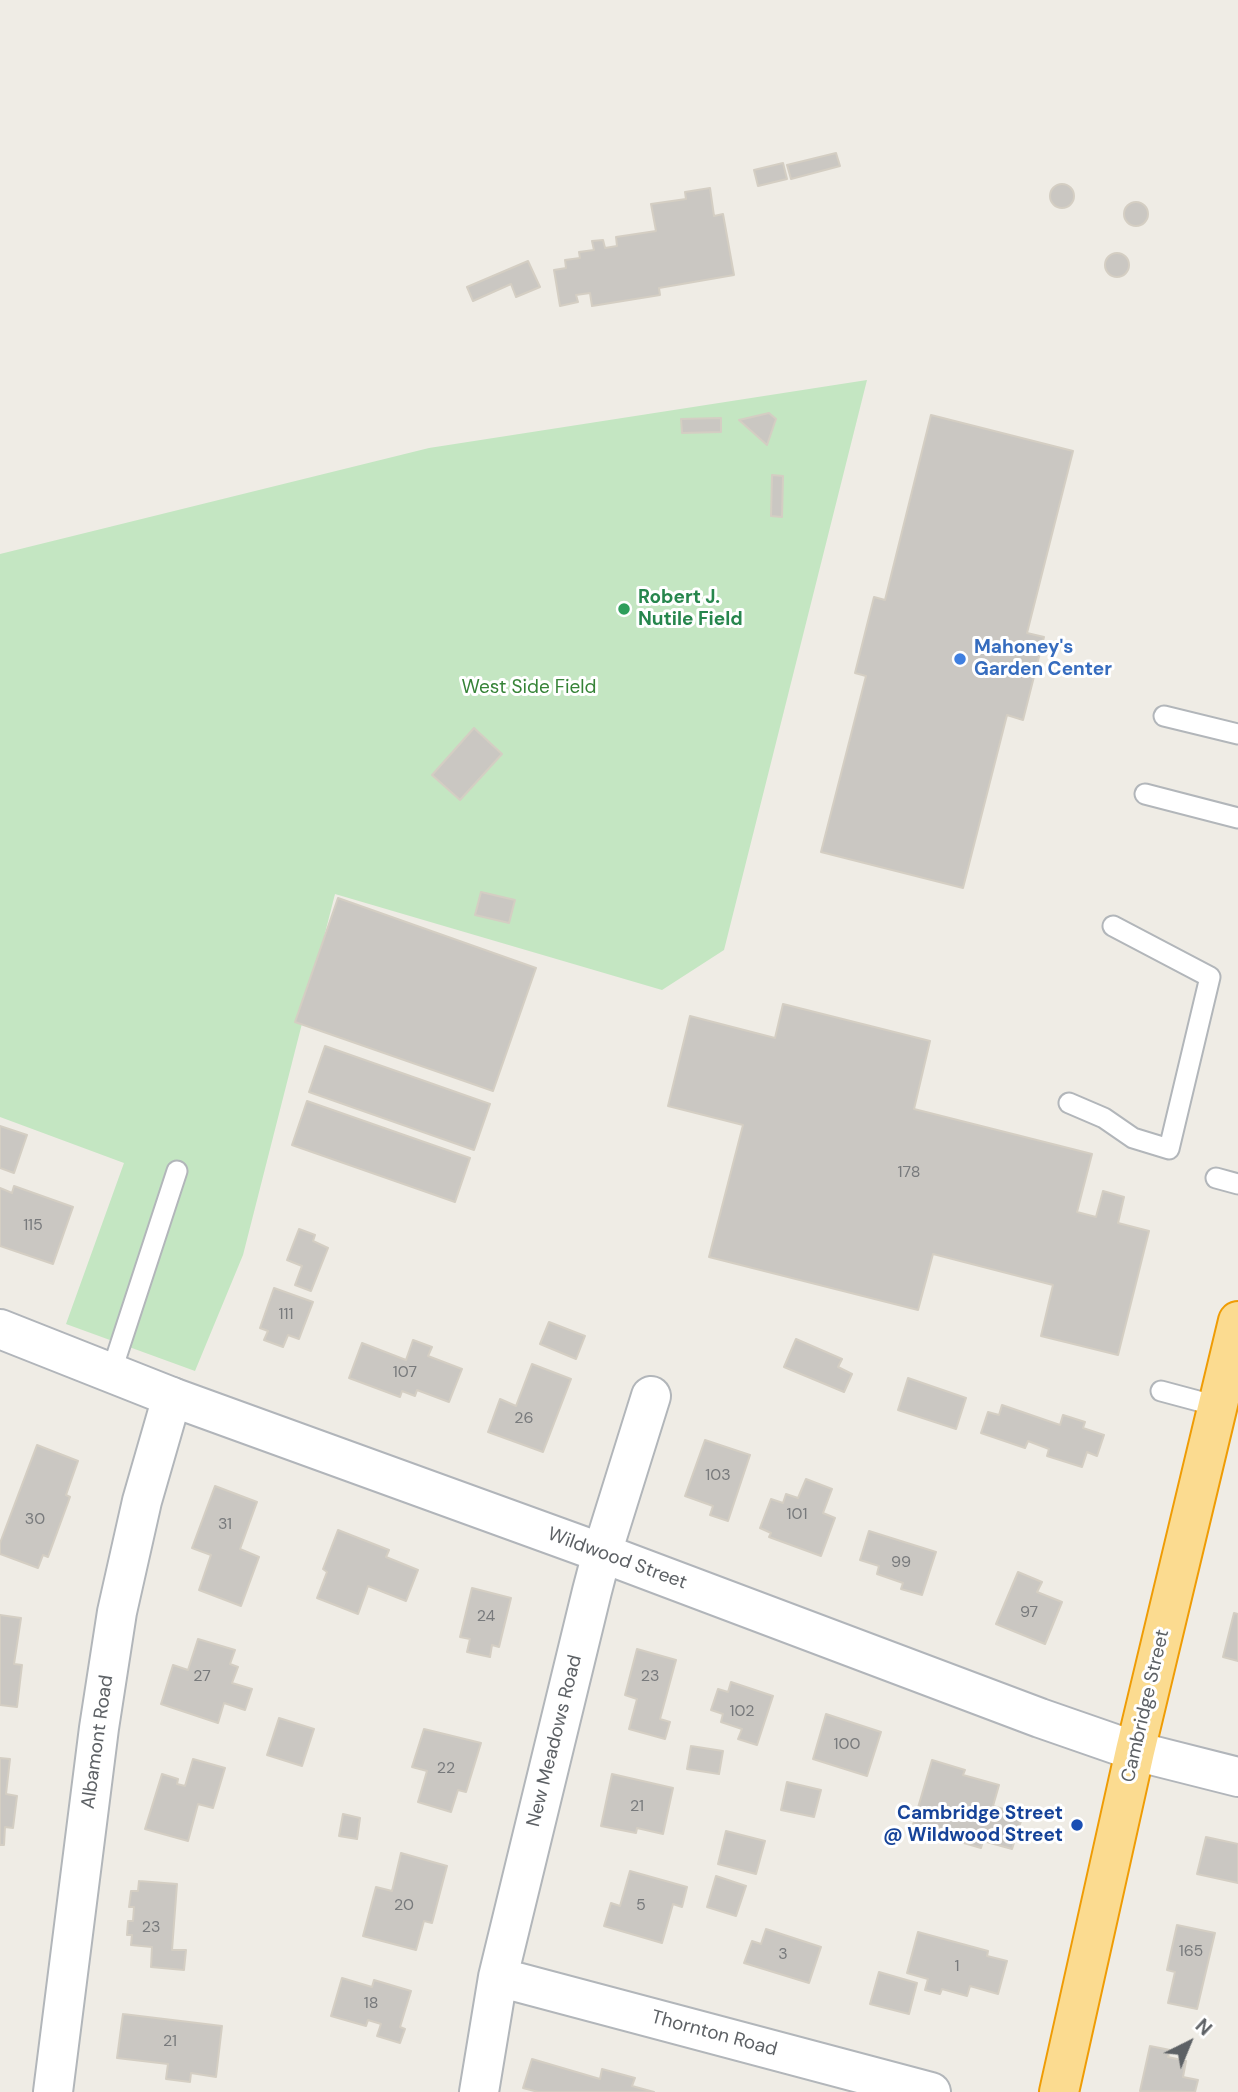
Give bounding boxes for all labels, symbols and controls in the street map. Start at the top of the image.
place label: Robert J. Nutile Field [638,587,743,631]
marker: Robert J. Nutile Field [616,601,632,617]
place label: Mahoney's Garden Center [974,637,1112,681]
marker: Mahoney's Garden Center [952,651,968,667]
park label: West Side Field [462,677,596,699]
house number: 178 [898,1163,920,1183]
house number: 115 [23,1216,43,1236]
house number: 111 [279,1305,293,1325]
house number: 107 [393,1363,417,1383]
house number: 26 [514,1409,534,1429]
house number: 103 [705,1466,731,1486]
house number: 101 [787,1505,807,1525]
house number: 30 [25,1510,45,1530]
house number: 31 [218,1515,232,1535]
street label: Wildwood Street [544,1523,690,1595]
house number: 99 [891,1553,911,1573]
house number: 97 [1020,1603,1038,1623]
house number: 24 [477,1607,495,1627]
street label: Cambridge Street [1117,1627,1175,1785]
street label: New Meadows Road [523,1653,587,1829]
house number: 27 [193,1667,211,1687]
house number: 23 [641,1667,659,1687]
street label: Albamont Road [77,1674,119,1810]
house number: 102 [730,1702,754,1722]
house number: 100 [834,1735,860,1755]
house number: 22 [437,1759,455,1779]
house number: 21 [630,1797,644,1817]
place label: Cambridge Street @ Wildwood Street [883,1803,1063,1847]
marker: Cambridge Street @ Wildwood Street [1069,1817,1085,1833]
house number: 20 [394,1896,414,1916]
house number: 5 [636,1896,646,1916]
house number: 23 [142,1918,160,1938]
house number: 165 [1179,1942,1203,1962]
house number: 3 [778,1945,788,1965]
house number: 1 [955,1957,959,1977]
house number: 18 [364,1994,378,2014]
street label: Thornton Road [649,2006,779,2062]
north arrow [1154,2008,1224,2078]
text: N [1190,2013,1217,2041]
house number: 21 [163,2032,177,2052]

